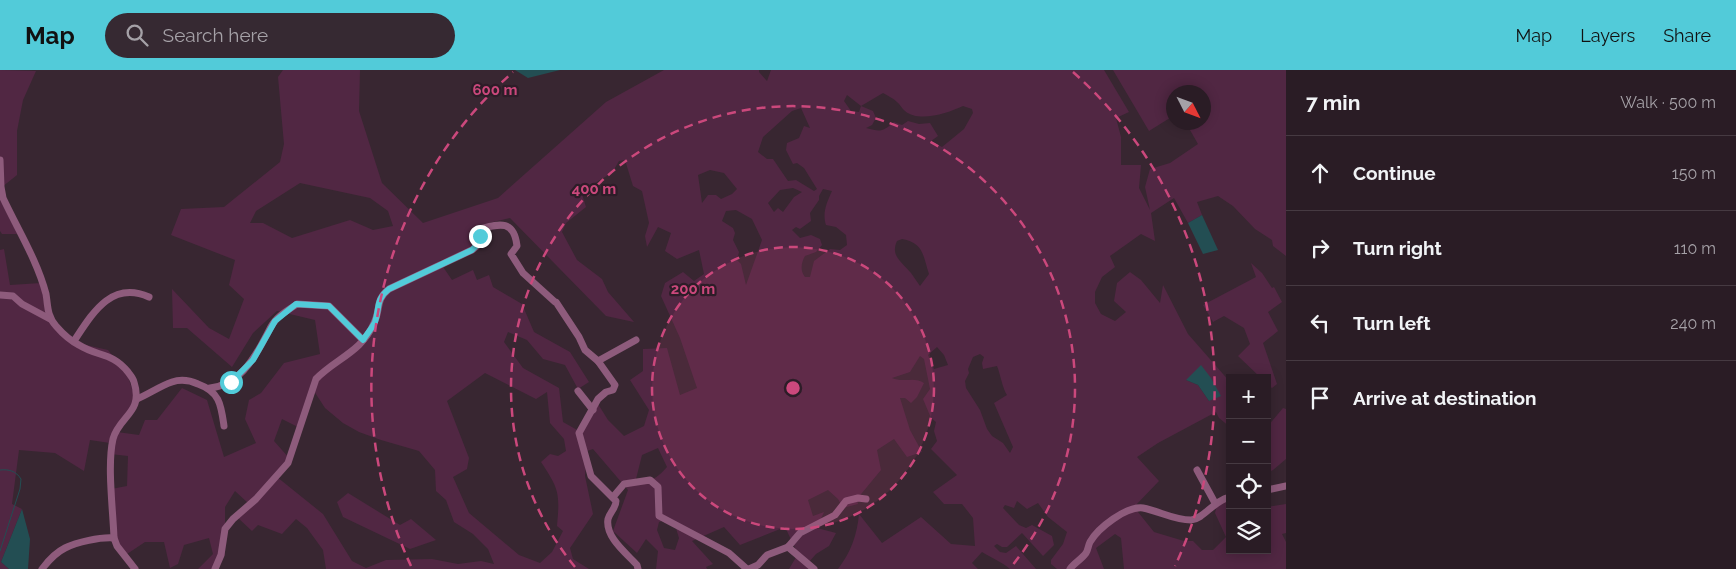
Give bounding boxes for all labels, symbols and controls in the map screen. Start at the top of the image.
search box [105,13,455,58]
text: Map [25,21,75,50]
icon: search [123,21,151,49]
text: Search here [163,24,268,46]
text: Map [1516,25,1552,46]
text: Layers [1580,25,1635,46]
text: Share [1663,25,1711,46]
text: 600 m [472,81,518,99]
north arrow [1166,85,1211,130]
text: 7 min [1306,90,1360,115]
text: Walk · 500 m [1620,93,1716,112]
icon: ahead [1306,159,1334,187]
text: Continue [1353,162,1436,184]
text: 150 m [1672,164,1716,183]
text: 400 m [572,180,616,198]
route end [469,225,492,248]
icon: right [1306,234,1334,262]
text: Turn right [1353,237,1442,259]
text: 110 m [1674,239,1716,258]
text: 200 m [671,280,715,298]
icon: left [1306,309,1334,337]
text: Turn left [1353,312,1430,334]
text: 240 m [1670,314,1716,333]
route start [220,371,243,394]
map controls [1226,374,1271,554]
button: + [1226,374,1271,419]
centre of rings [784,379,802,397]
icon: arrive [1306,384,1334,412]
text: Arrive at destination [1353,387,1537,409]
button: − [1226,419,1271,464]
button: locate [1226,464,1271,509]
button: layers [1226,509,1271,554]

